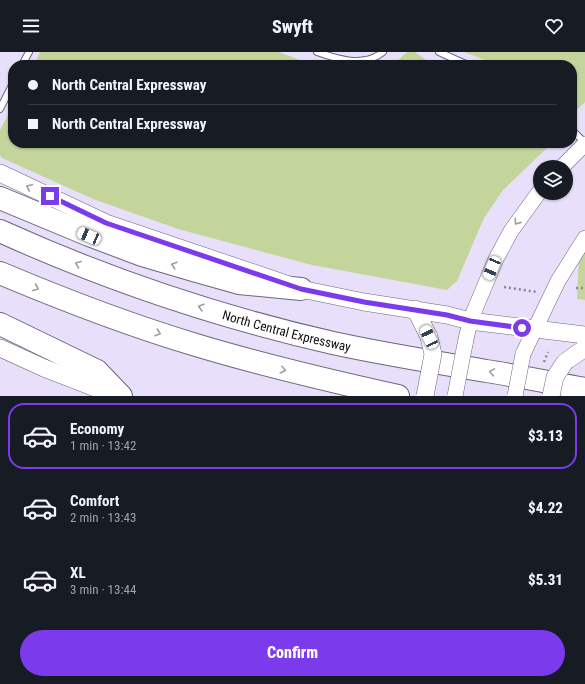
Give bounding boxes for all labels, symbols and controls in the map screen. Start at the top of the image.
icon: menu [20,15,42,37]
icon: heart [543,15,565,37]
text: Swyft [272,16,313,37]
text: North Central Expressway [52,76,207,94]
text: North Central Expressway [52,115,207,133]
map controls [533,160,573,200]
button: layers [533,160,573,200]
one-way arrow [26,184,34,192]
route end [41,187,59,205]
one-way arrow [515,218,522,225]
car [76,226,102,246]
car [482,255,502,281]
one-way arrow [75,260,82,268]
one-way arrow [171,261,178,270]
one-way arrow [32,284,39,292]
one-way arrow [198,303,205,312]
street label: North Central Expressway [221,307,353,354]
route start [513,319,531,337]
car [418,324,440,350]
one-way arrow [154,328,161,337]
one-way arrow [280,365,286,373]
one-way arrow [488,368,495,377]
icon: car [22,418,58,454]
text: Economy [70,420,124,438]
text: $3.13 [528,427,563,445]
text: 1 min · 13:42 [70,438,136,453]
icon: car [22,490,58,526]
text: Comfort [70,492,119,510]
text: $4.22 [528,499,563,517]
text: 2 min · 13:43 [70,510,136,525]
icon: car [22,562,58,598]
text: XL [70,564,86,582]
text: $5.31 [528,571,563,589]
text: 3 min · 13:44 [70,582,136,597]
button: Confirm [20,630,565,676]

